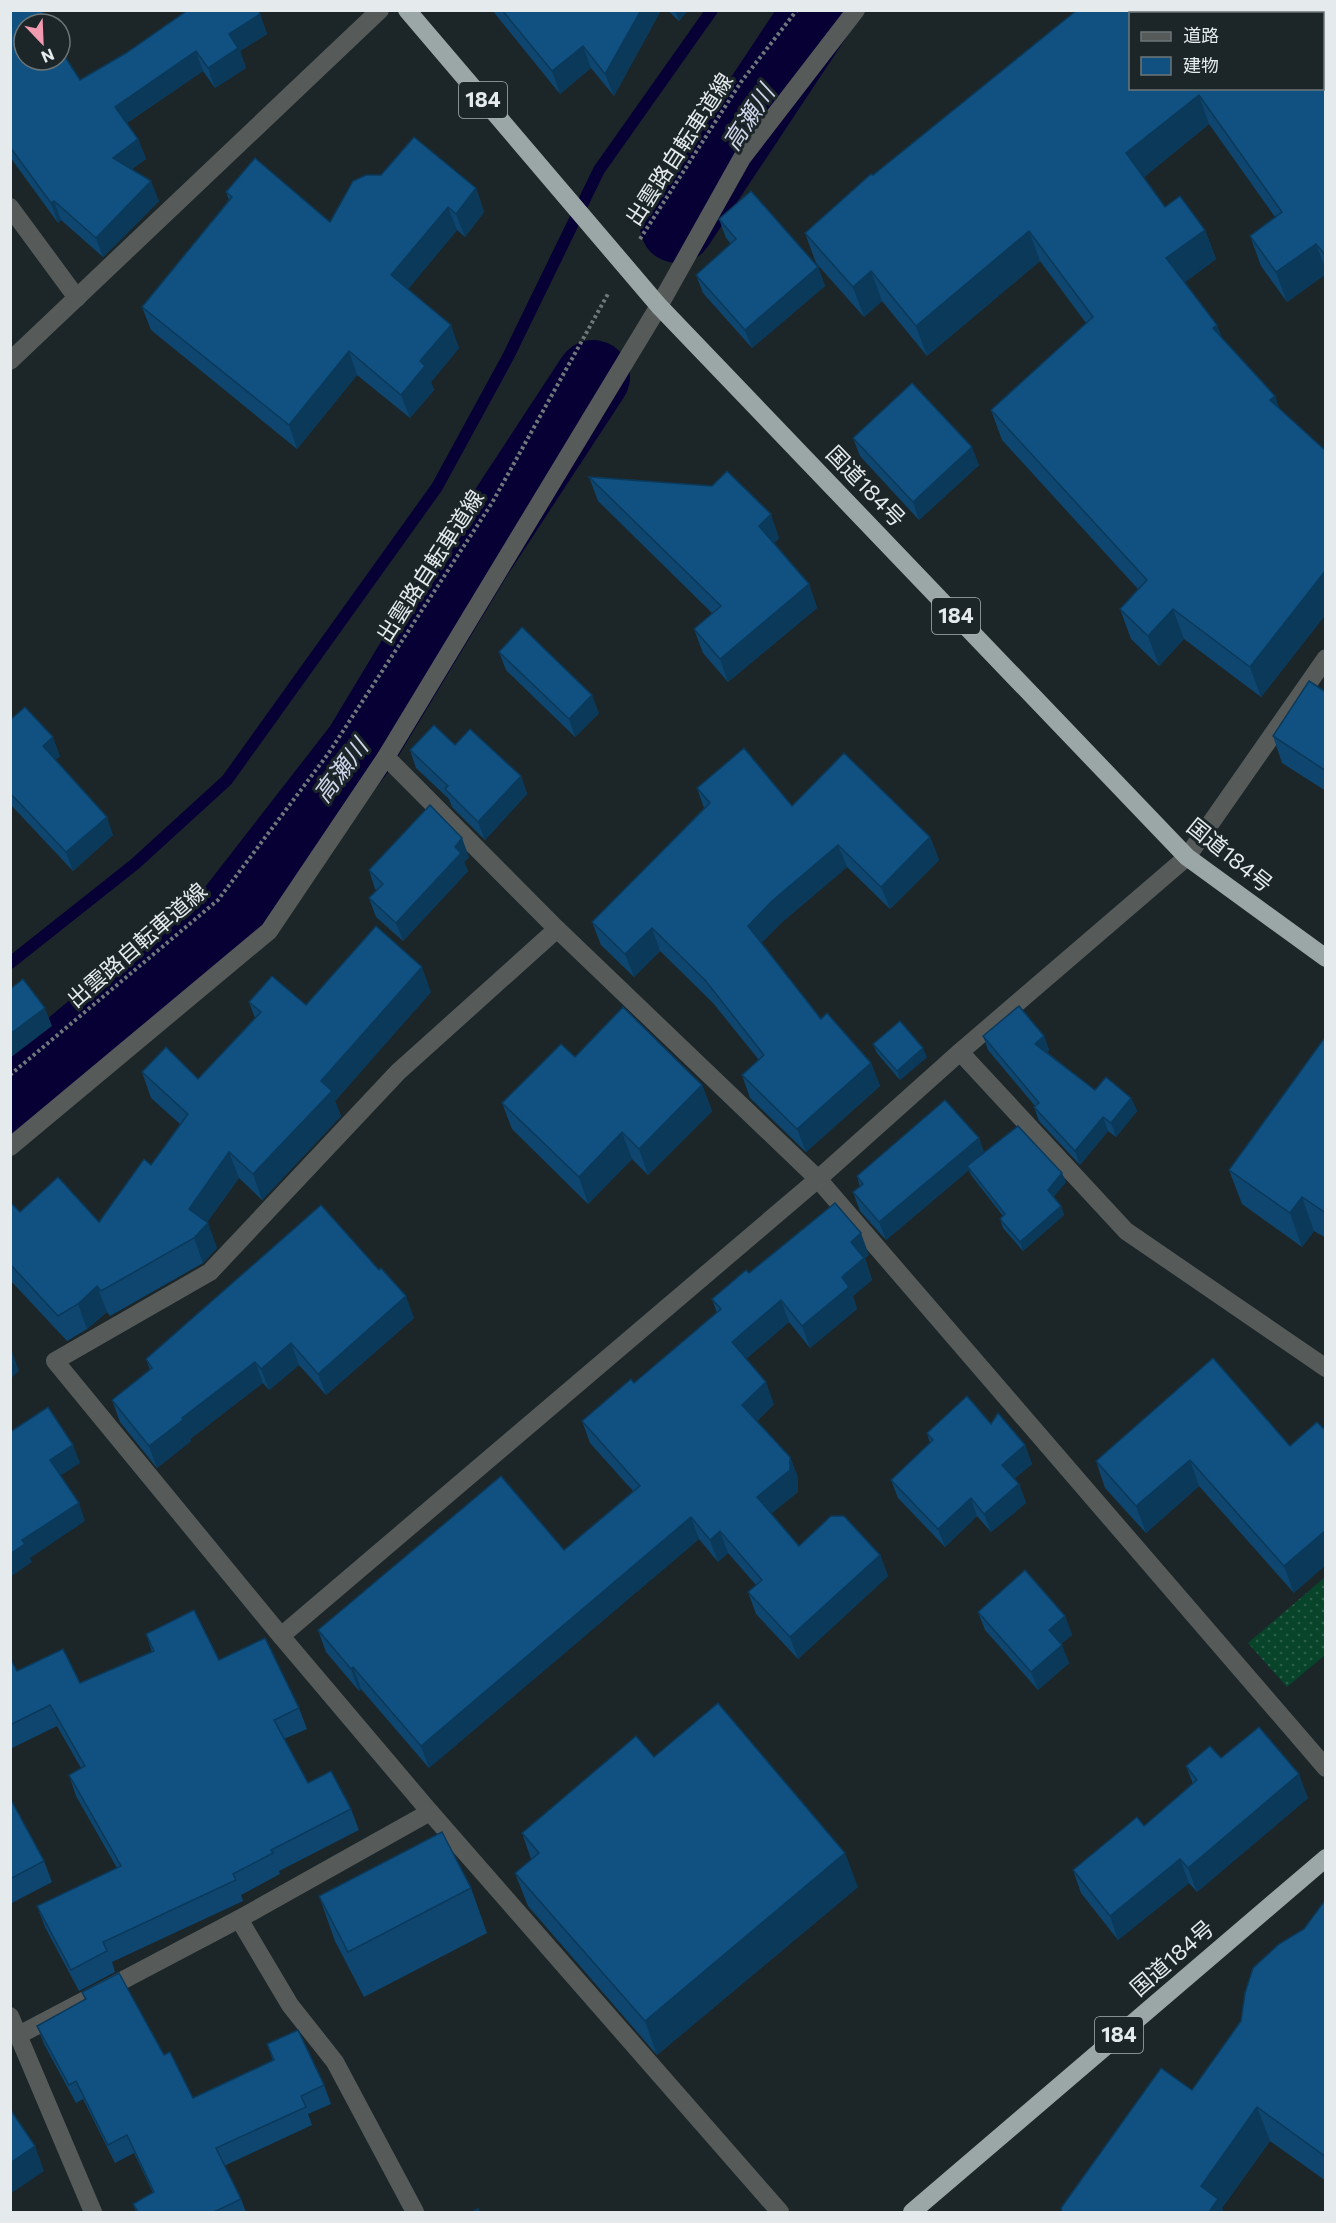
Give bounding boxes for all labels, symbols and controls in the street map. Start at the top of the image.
north arrow [12,12,72,72]
legend [1129,12,1324,90]
text: 道路 [1183,24,1219,46]
text: N [39,45,57,67]
text: 建物 [1183,54,1219,76]
street label: 出雲路自転車道線 [619,68,738,230]
water label: 高瀬川 [716,77,781,155]
road number: 184 [459,82,507,118]
street label: 国道184号 [821,440,911,532]
street label: 出雲路自転車道線 [370,485,489,647]
road number: 184 [932,598,980,634]
water label: 高瀬川 [307,730,375,808]
street label: 国道184号 [1182,812,1278,897]
street label: 出雲路自転車道線 [61,877,212,1013]
street label: 国道184号 [1124,1914,1219,2001]
road number: 184 [1095,2017,1143,2053]

